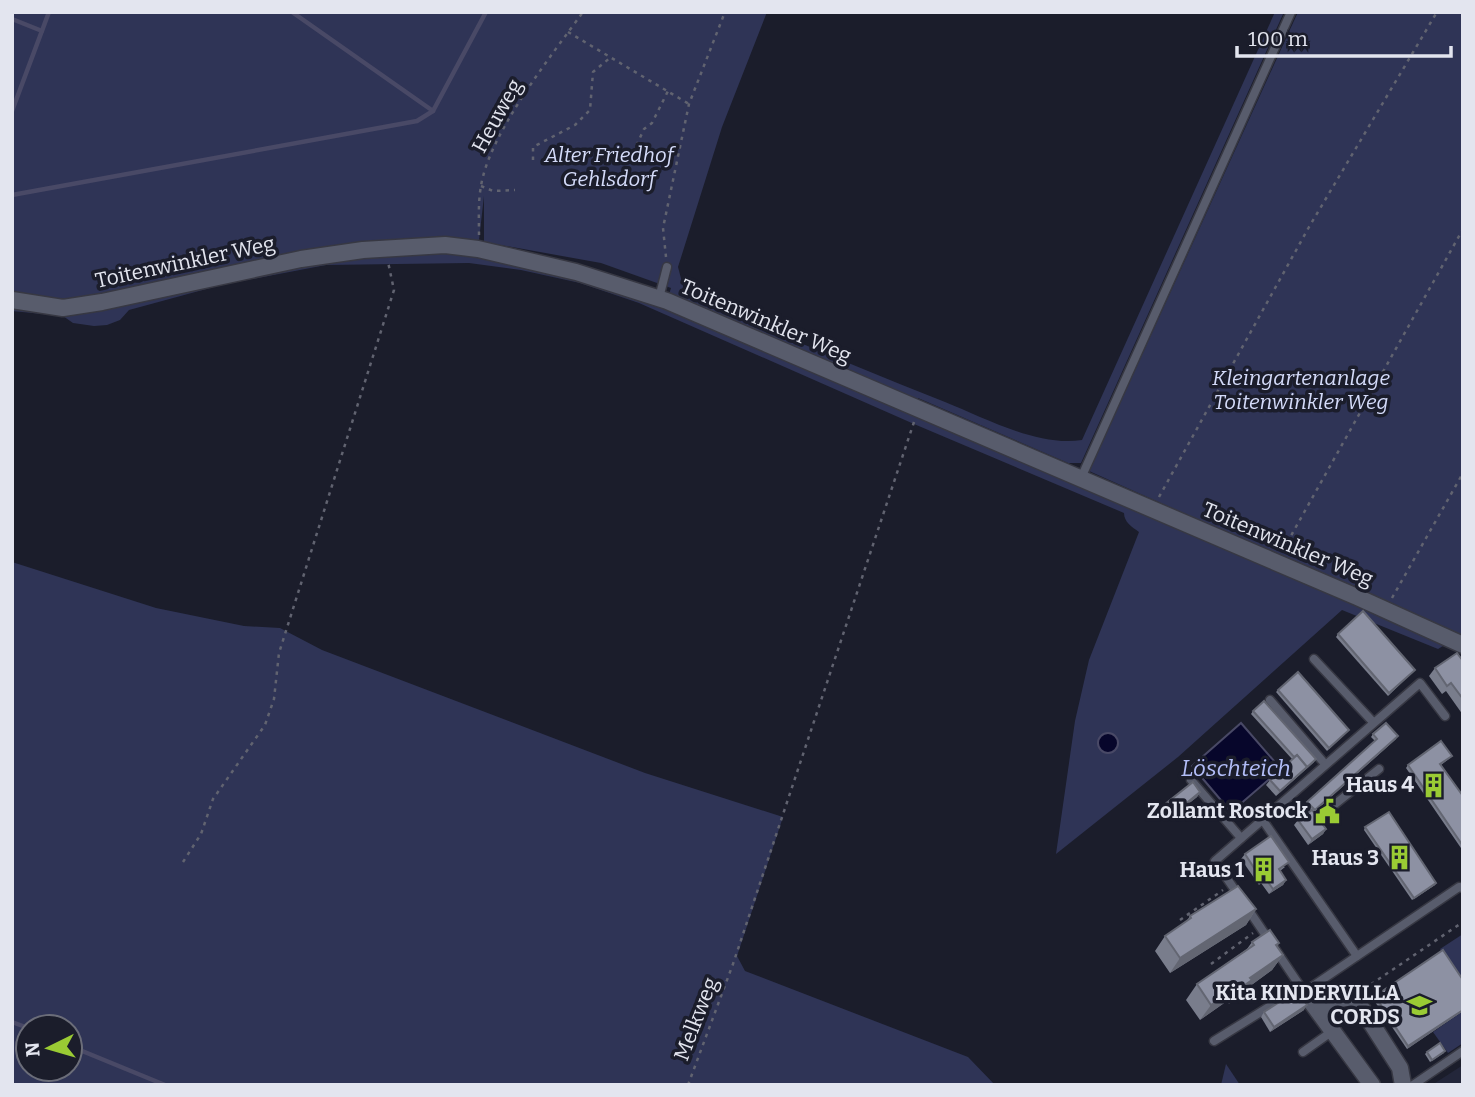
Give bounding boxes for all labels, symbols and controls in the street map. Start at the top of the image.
scale bar [1237,14,1450,58]
text: 100 m [1248,26,1308,52]
street label: Heuweg [466,74,528,157]
park label: Alter Friedhof Gehlsdorf [543,142,677,192]
street label: Toitenwinkler Weg [93,230,278,294]
street label: Toitenwinkler Weg [677,273,856,369]
park label: Kleingartenanlage Toitenwinkler Weg [1212,365,1390,415]
street label: Toitenwinkler Weg [1199,496,1378,592]
water label: Löschteich [1181,754,1291,782]
building icon: Haus 4 [1420,771,1448,799]
place label: Haus 4 [1346,772,1414,798]
public building icon: Zollamt Rostock [1314,797,1342,825]
place label: Zollamt Rostock [1147,798,1309,824]
building icon: Haus 3 [1385,844,1413,872]
place label: Haus 3 [1311,845,1379,871]
building icon: Haus 1 [1250,856,1278,884]
place label: Haus 1 [1179,857,1244,883]
street label: Melkweg [668,973,724,1064]
place label: Kita KINDERVILLA CORDS [1215,980,1400,1030]
school or university icon: Kita KINDERVILLA CORDS [1406,991,1434,1019]
north arrow [14,1013,84,1083]
text: N [20,1041,45,1058]

